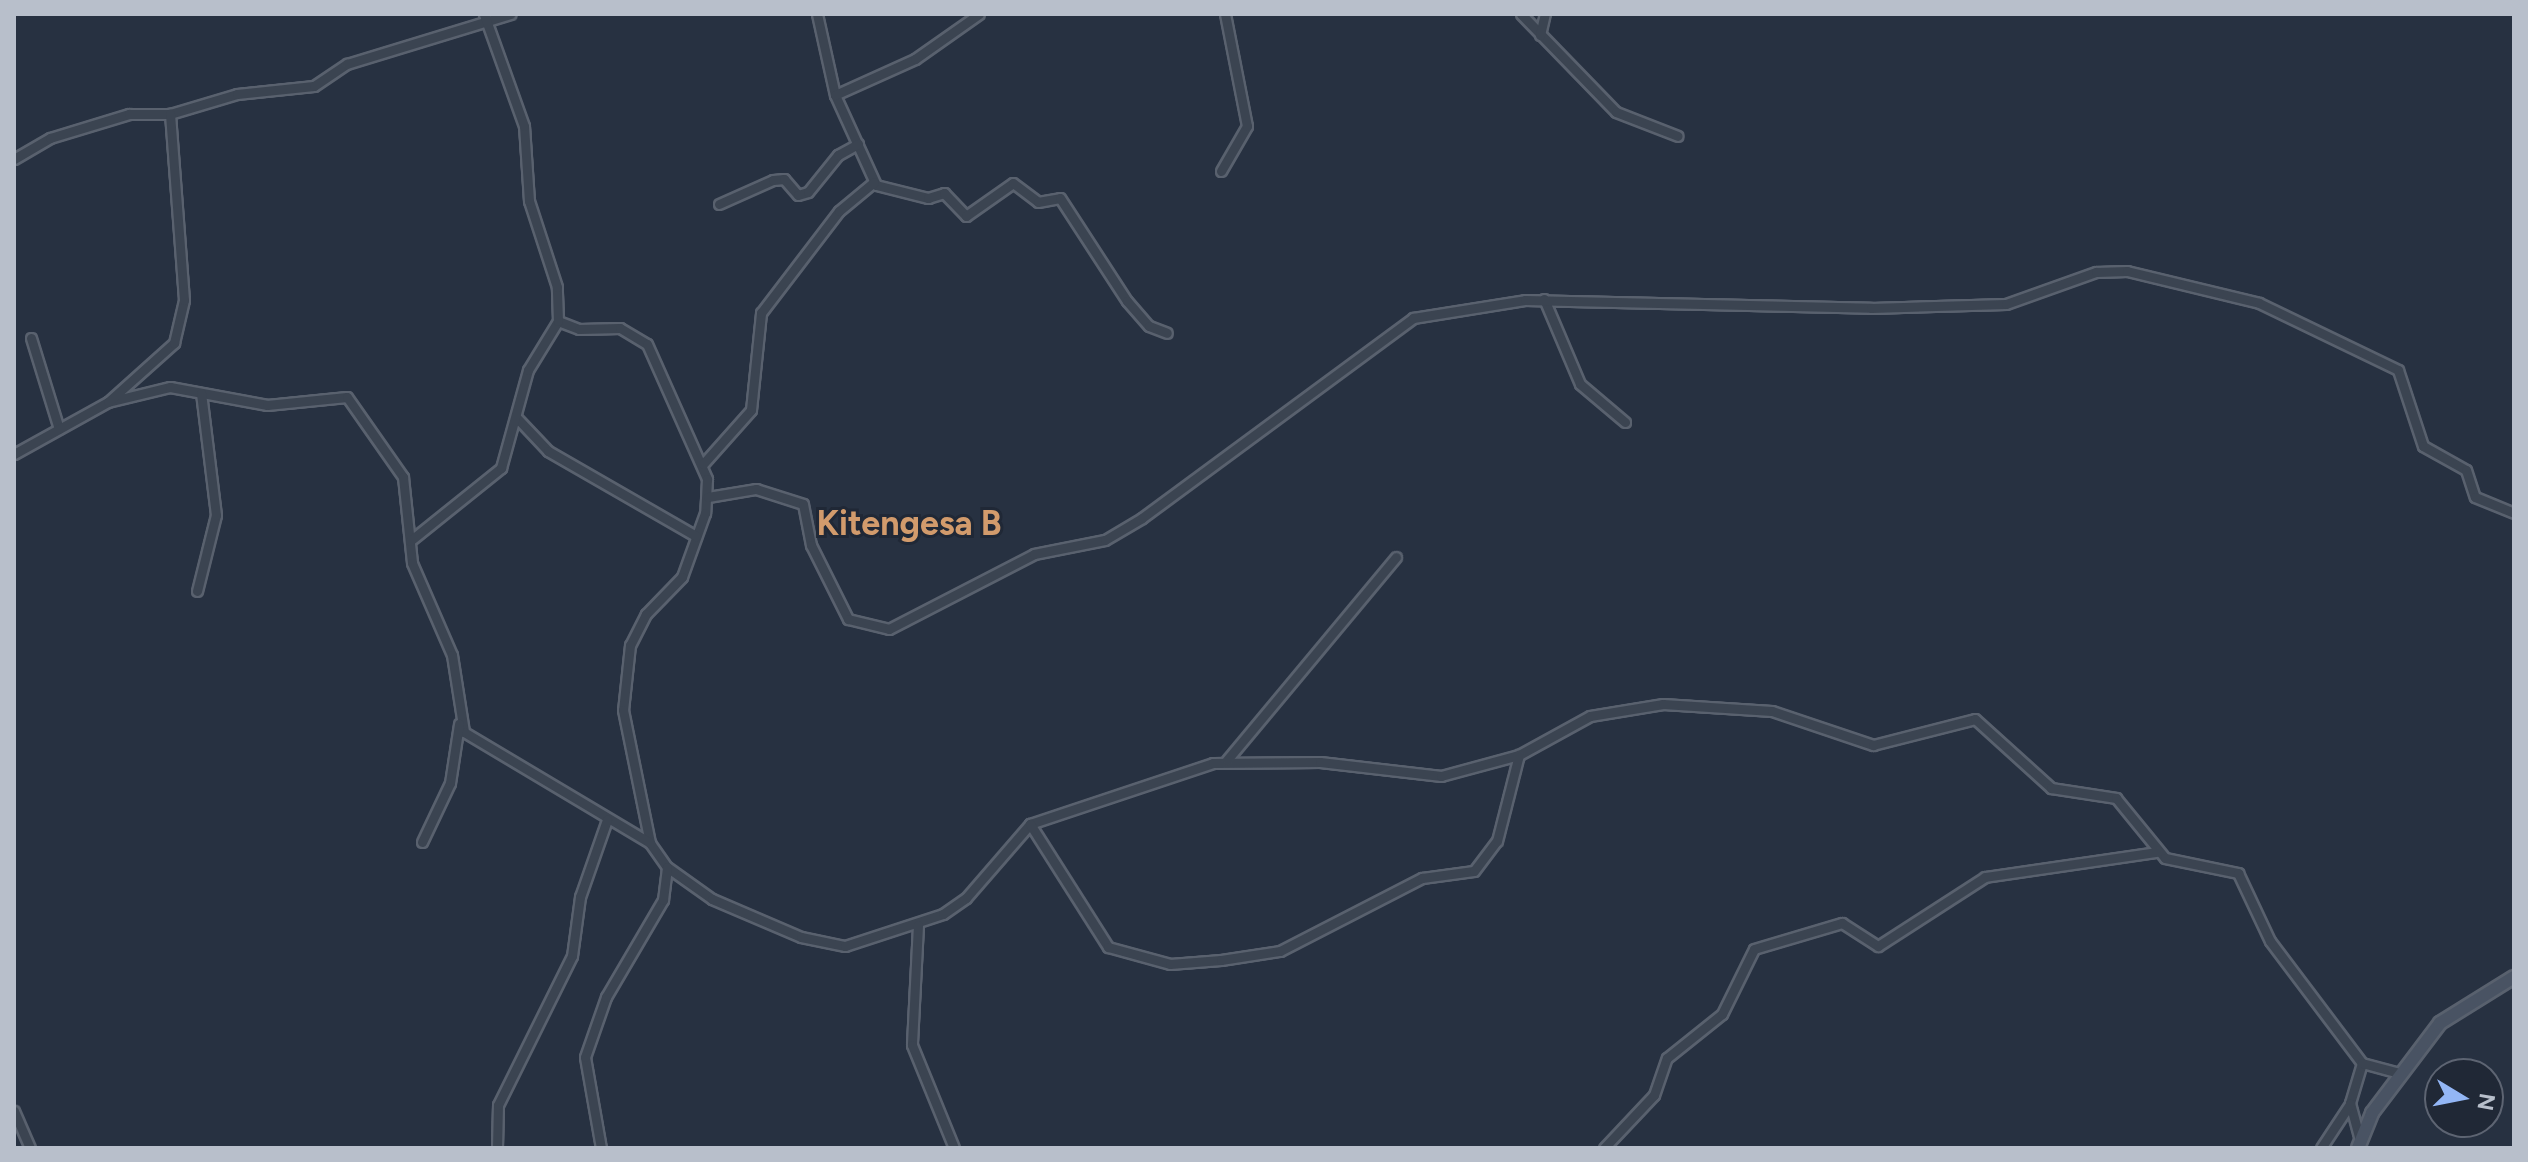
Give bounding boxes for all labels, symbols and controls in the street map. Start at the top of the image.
district label: Kitengesa B [816,504,1002,544]
north arrow [2424,1058,2504,1138]
text: N [2471,1091,2501,1113]

